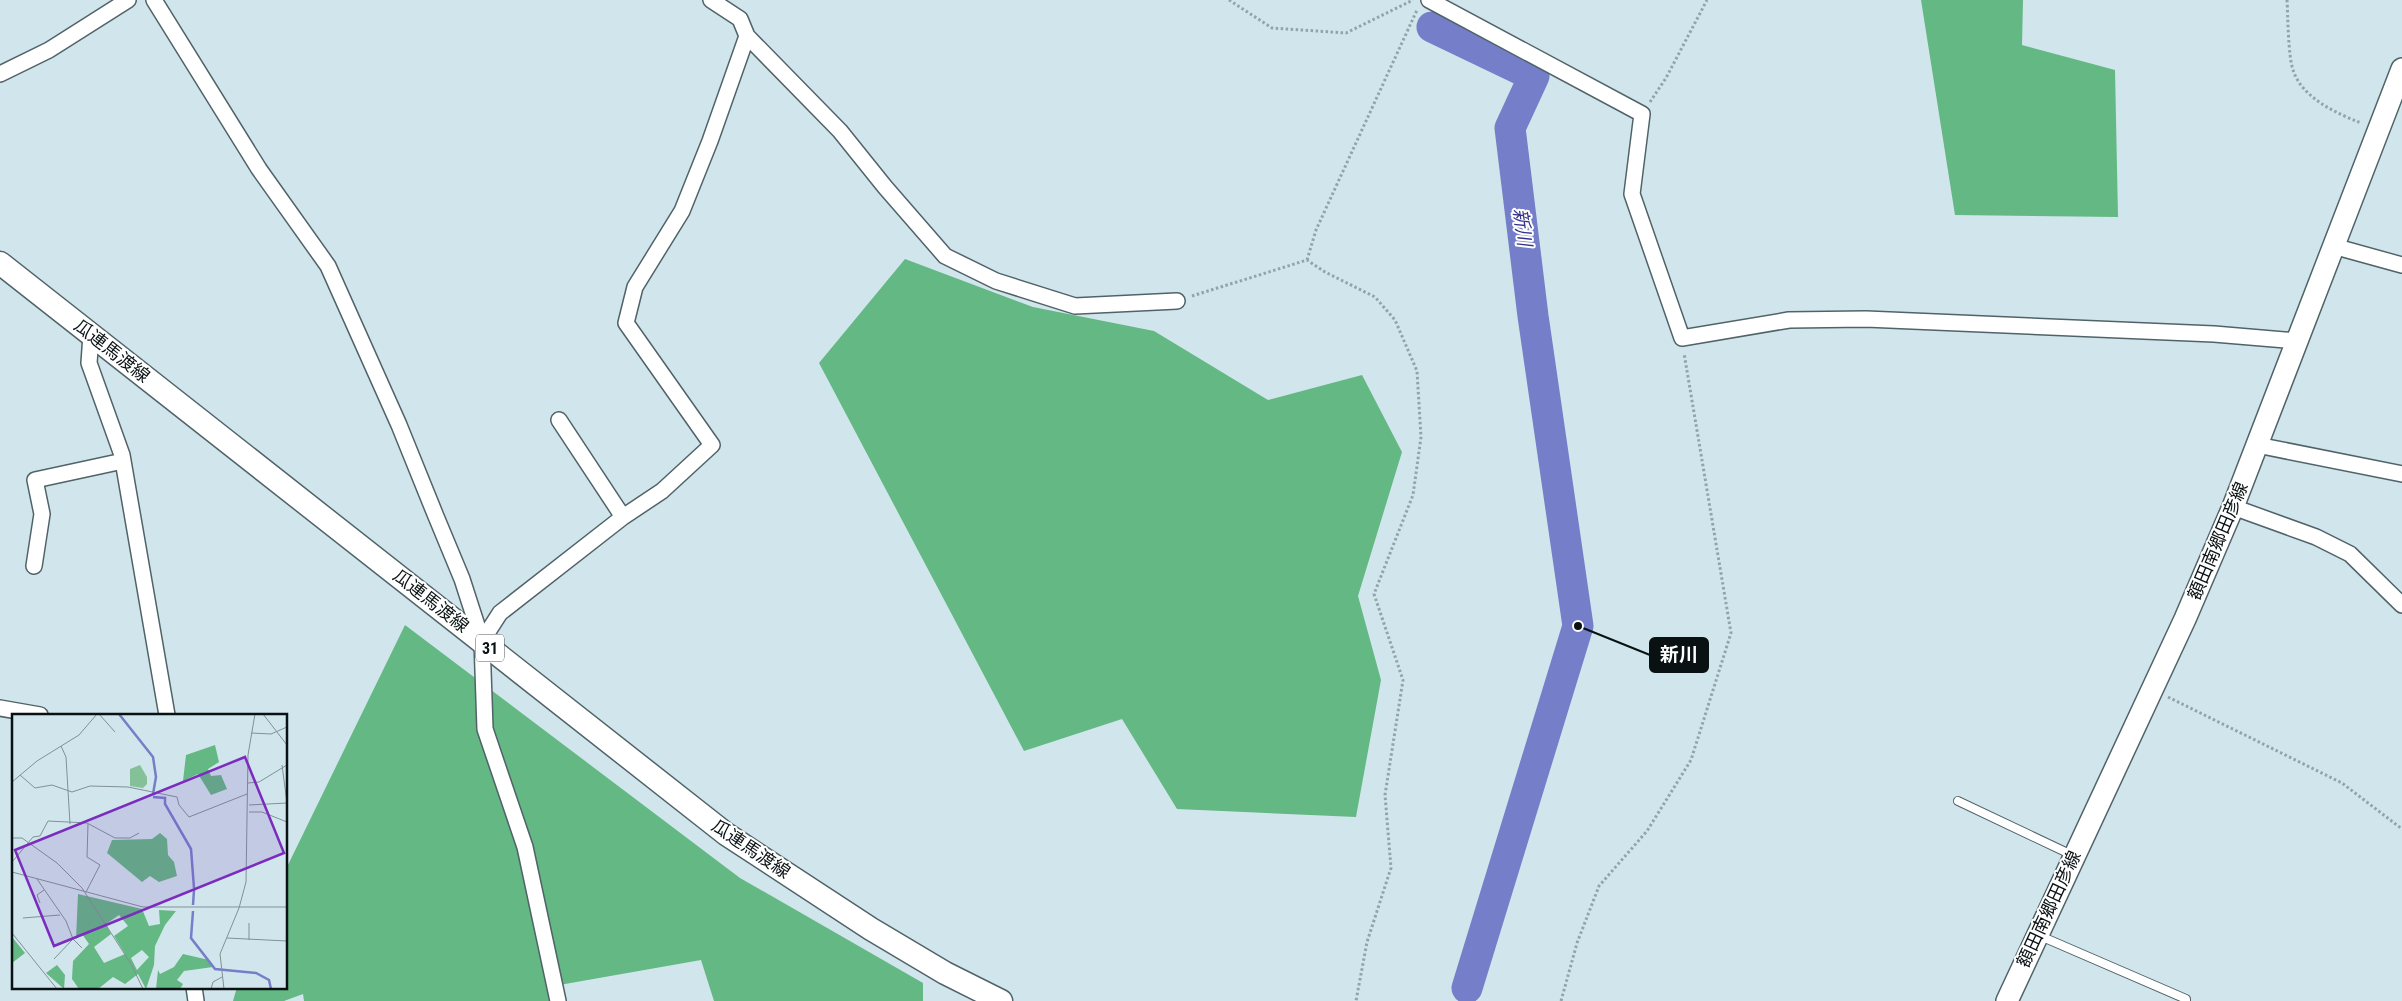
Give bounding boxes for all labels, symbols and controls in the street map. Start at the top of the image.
water label: 新川 [1508,207,1537,249]
street label: 瓜連馬渡線 [70,315,154,387]
street label: 額田南郷田彦線 [2183,479,2252,603]
street label: 瓜連馬渡線 [389,565,473,637]
road number: 31 [476,634,504,661]
callout: 新川 [1650,638,1708,672]
text: 新川 [1660,643,1698,666]
inset map [12,714,288,988]
street label: 瓜連馬渡線 [708,815,794,882]
street label: 額田南郷田彦線 [2012,847,2085,970]

